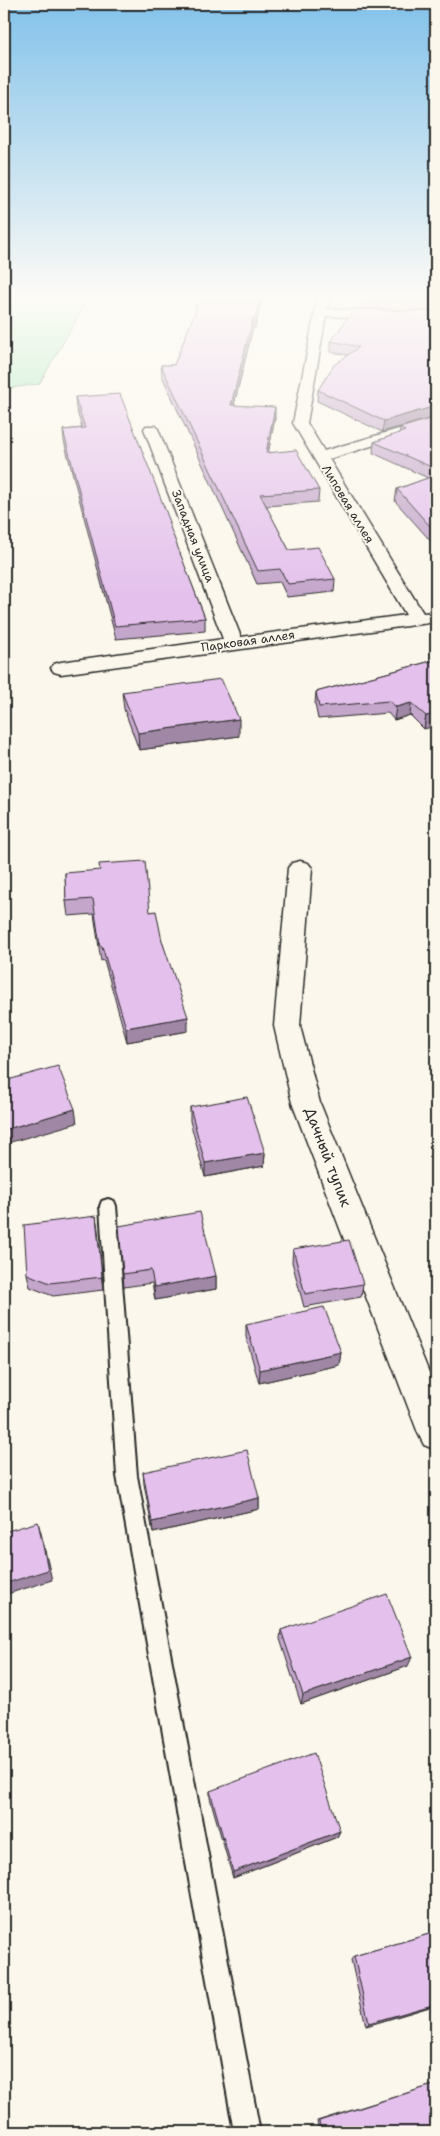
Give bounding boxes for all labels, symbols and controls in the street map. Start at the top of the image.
street label: Липовая аллея [318,462,378,546]
street label: Западная улица [168,487,218,585]
street label: Парковая аллея [200,627,296,655]
street label: Дачный тупик [300,1104,356,1210]

